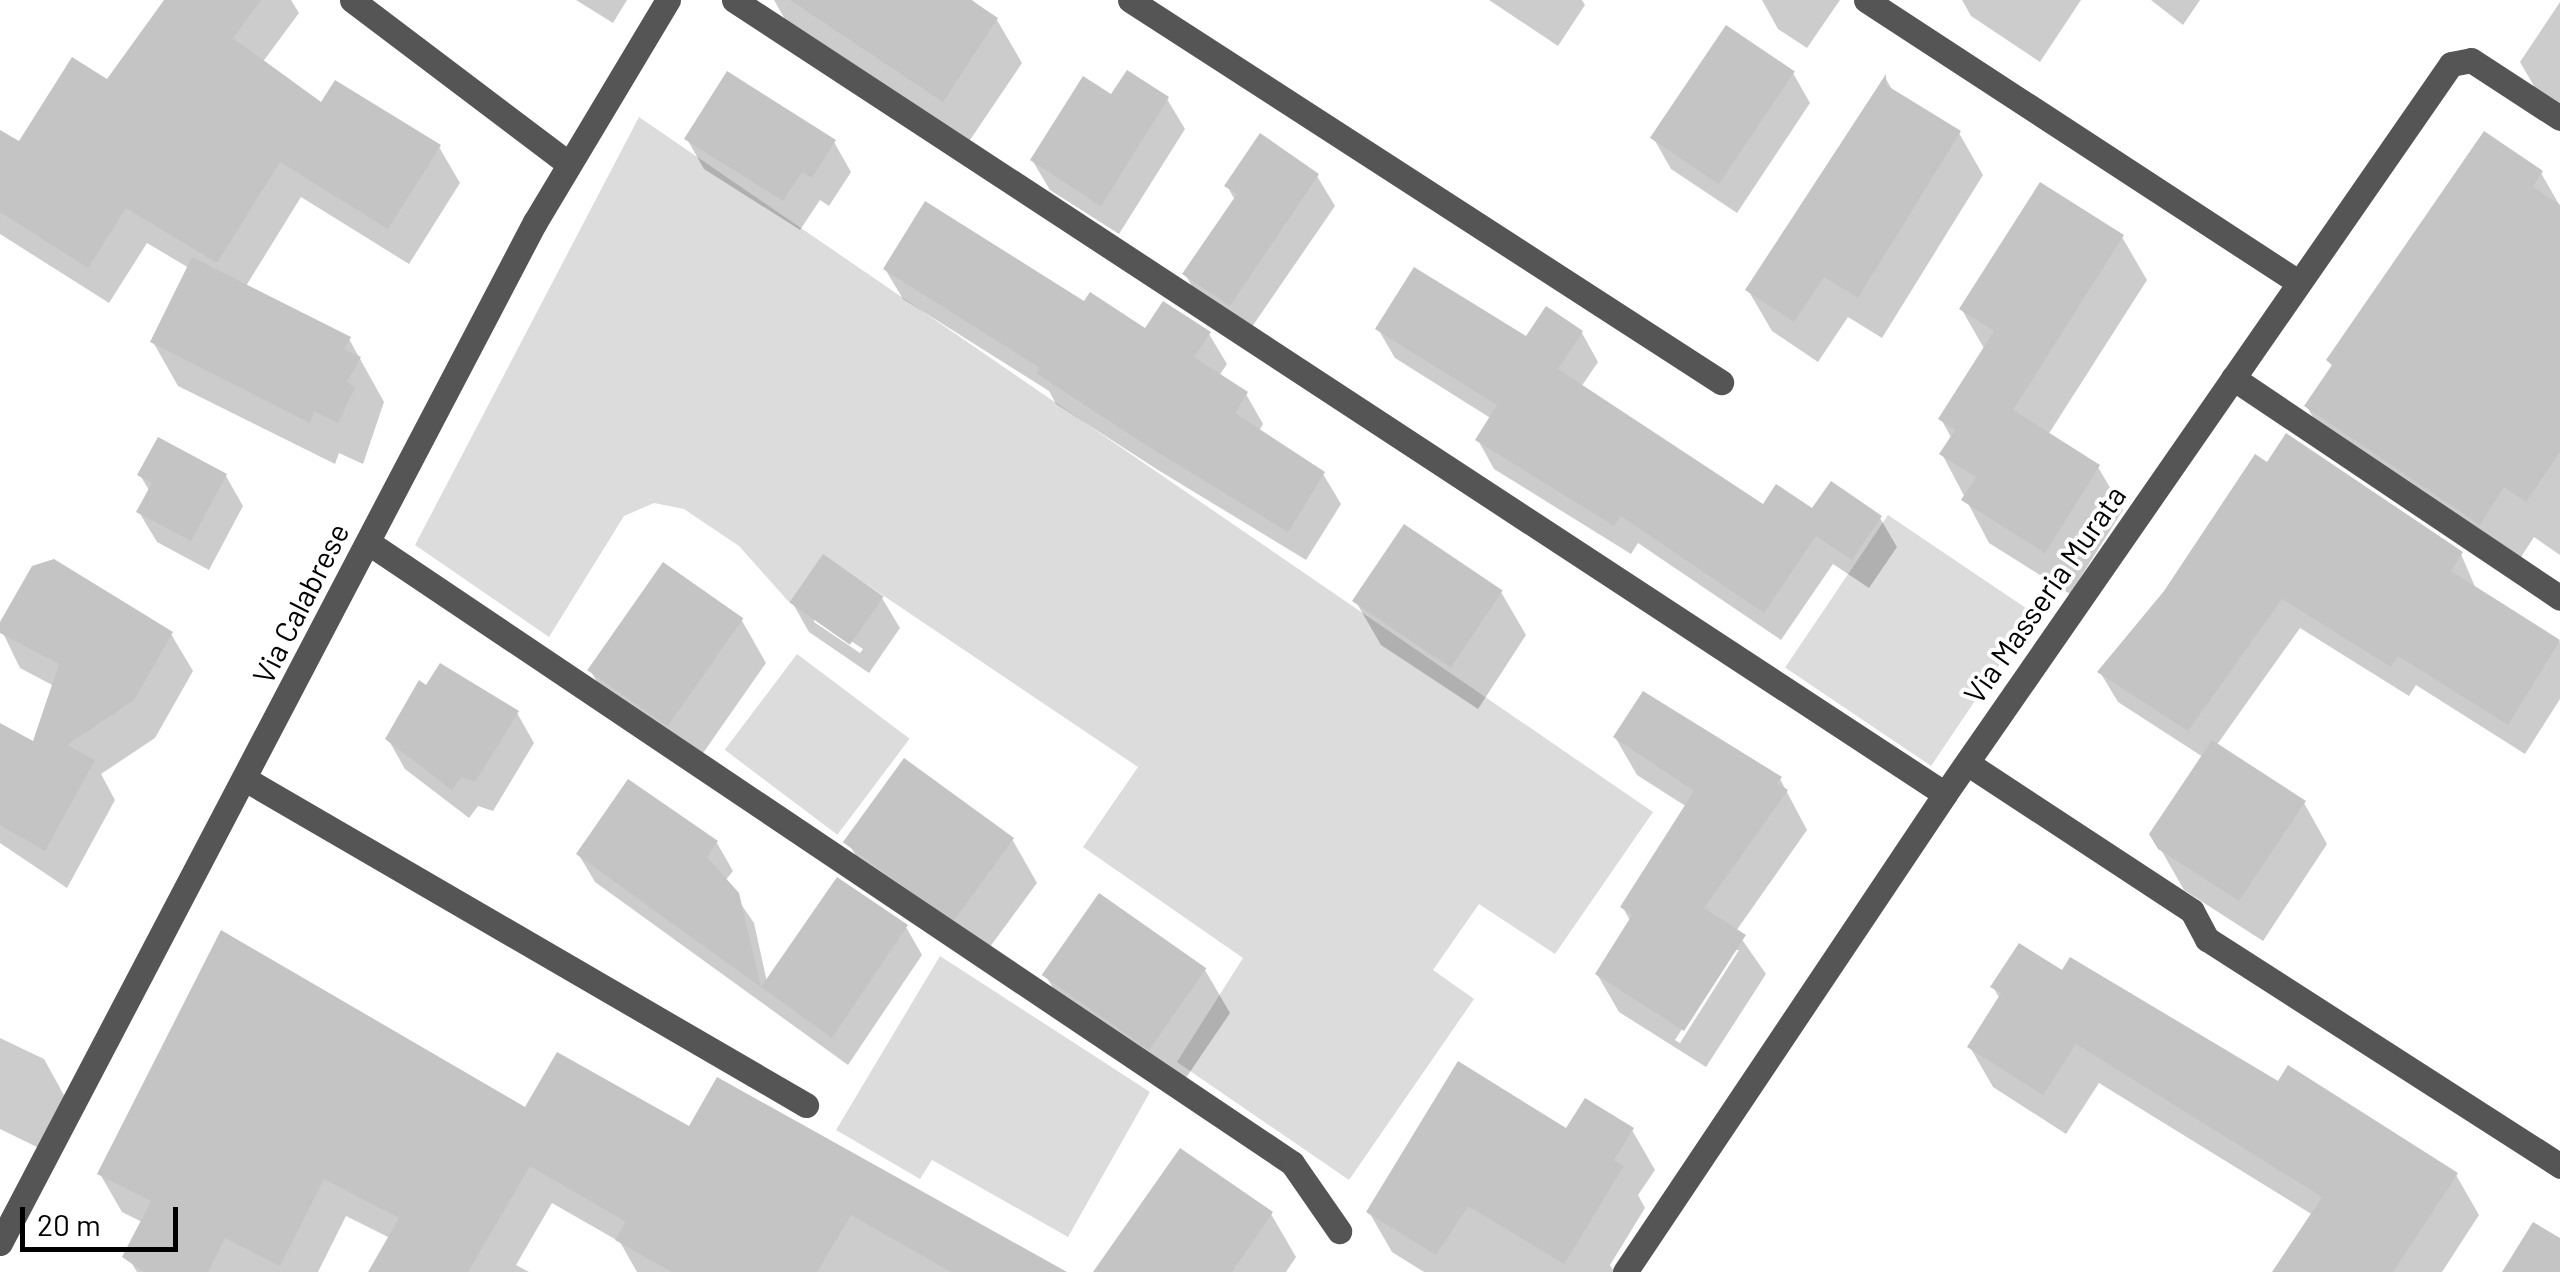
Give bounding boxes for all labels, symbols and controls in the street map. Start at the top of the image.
street label: Via Masseria Murata [1955,478,2133,710]
street label: Via Calabrese [244,517,356,689]
scale bar [25,1187,182,1249]
text: 20 m [37,1206,101,1242]

